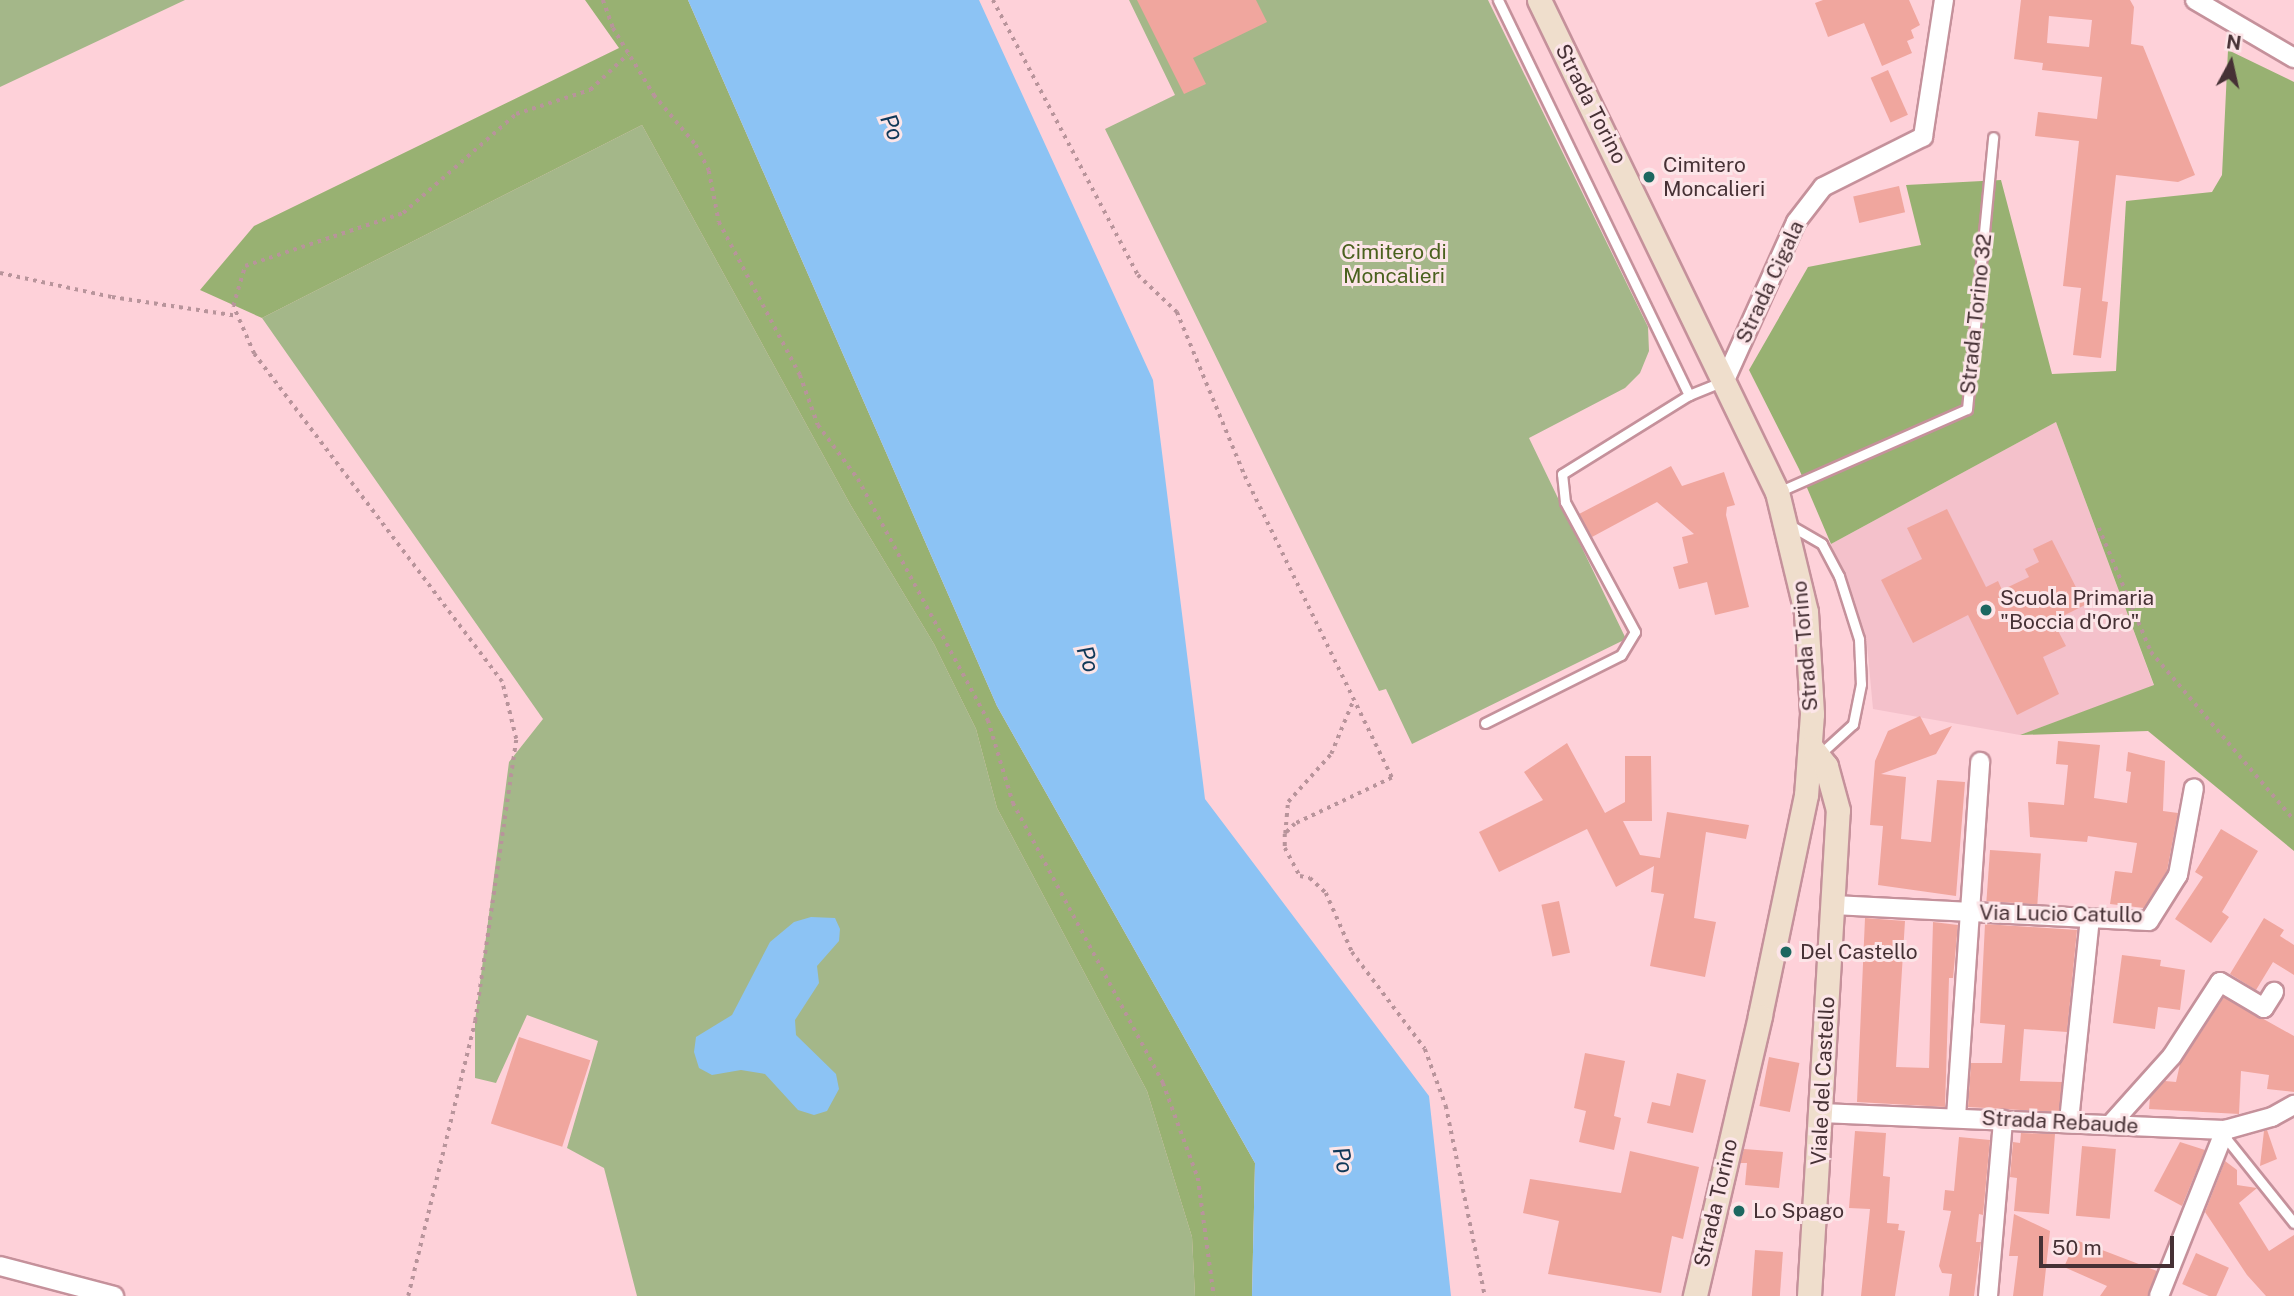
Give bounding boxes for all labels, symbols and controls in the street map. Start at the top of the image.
north arrow [2196,28,2266,98]
text: N [2225,30,2243,54]
street label: Strada Torino [1550,40,1632,168]
water label: Po [874,109,910,145]
place label: Cimitero Moncalieri [1663,152,1765,202]
marker: Cimitero Moncalieri [1641,169,1657,185]
street label: Strada Cigala [1731,217,1809,347]
street label: Strada Torino 32 [1955,232,1997,396]
park label: Cimitero di Moncalieri [1341,239,1447,289]
street label: Strada Torino [1787,580,1823,712]
place label: Scuola Primaria "Boccia d'Oro" [2000,585,2154,635]
marker: Scuola Primaria "Boccia d'Oro" [1978,602,1994,618]
water label: Po [1071,642,1105,676]
street label: Via Lucio Catullo [1979,900,2143,928]
place label: Del Castello [1800,939,1918,965]
marker: Del Castello [1778,944,1794,960]
street label: Viale del Castello [1806,996,1840,1166]
street label: Strada Rebaude [1981,1105,2139,1139]
street label: Strada Torino [1689,1136,1743,1270]
water label: Po [1327,1144,1359,1176]
place label: Lo Spago [1753,1198,1844,1224]
marker: Lo Spago [1731,1203,1747,1219]
scale bar [2042,1222,2177,1266]
text: 50 m [2052,1235,2102,1260]

